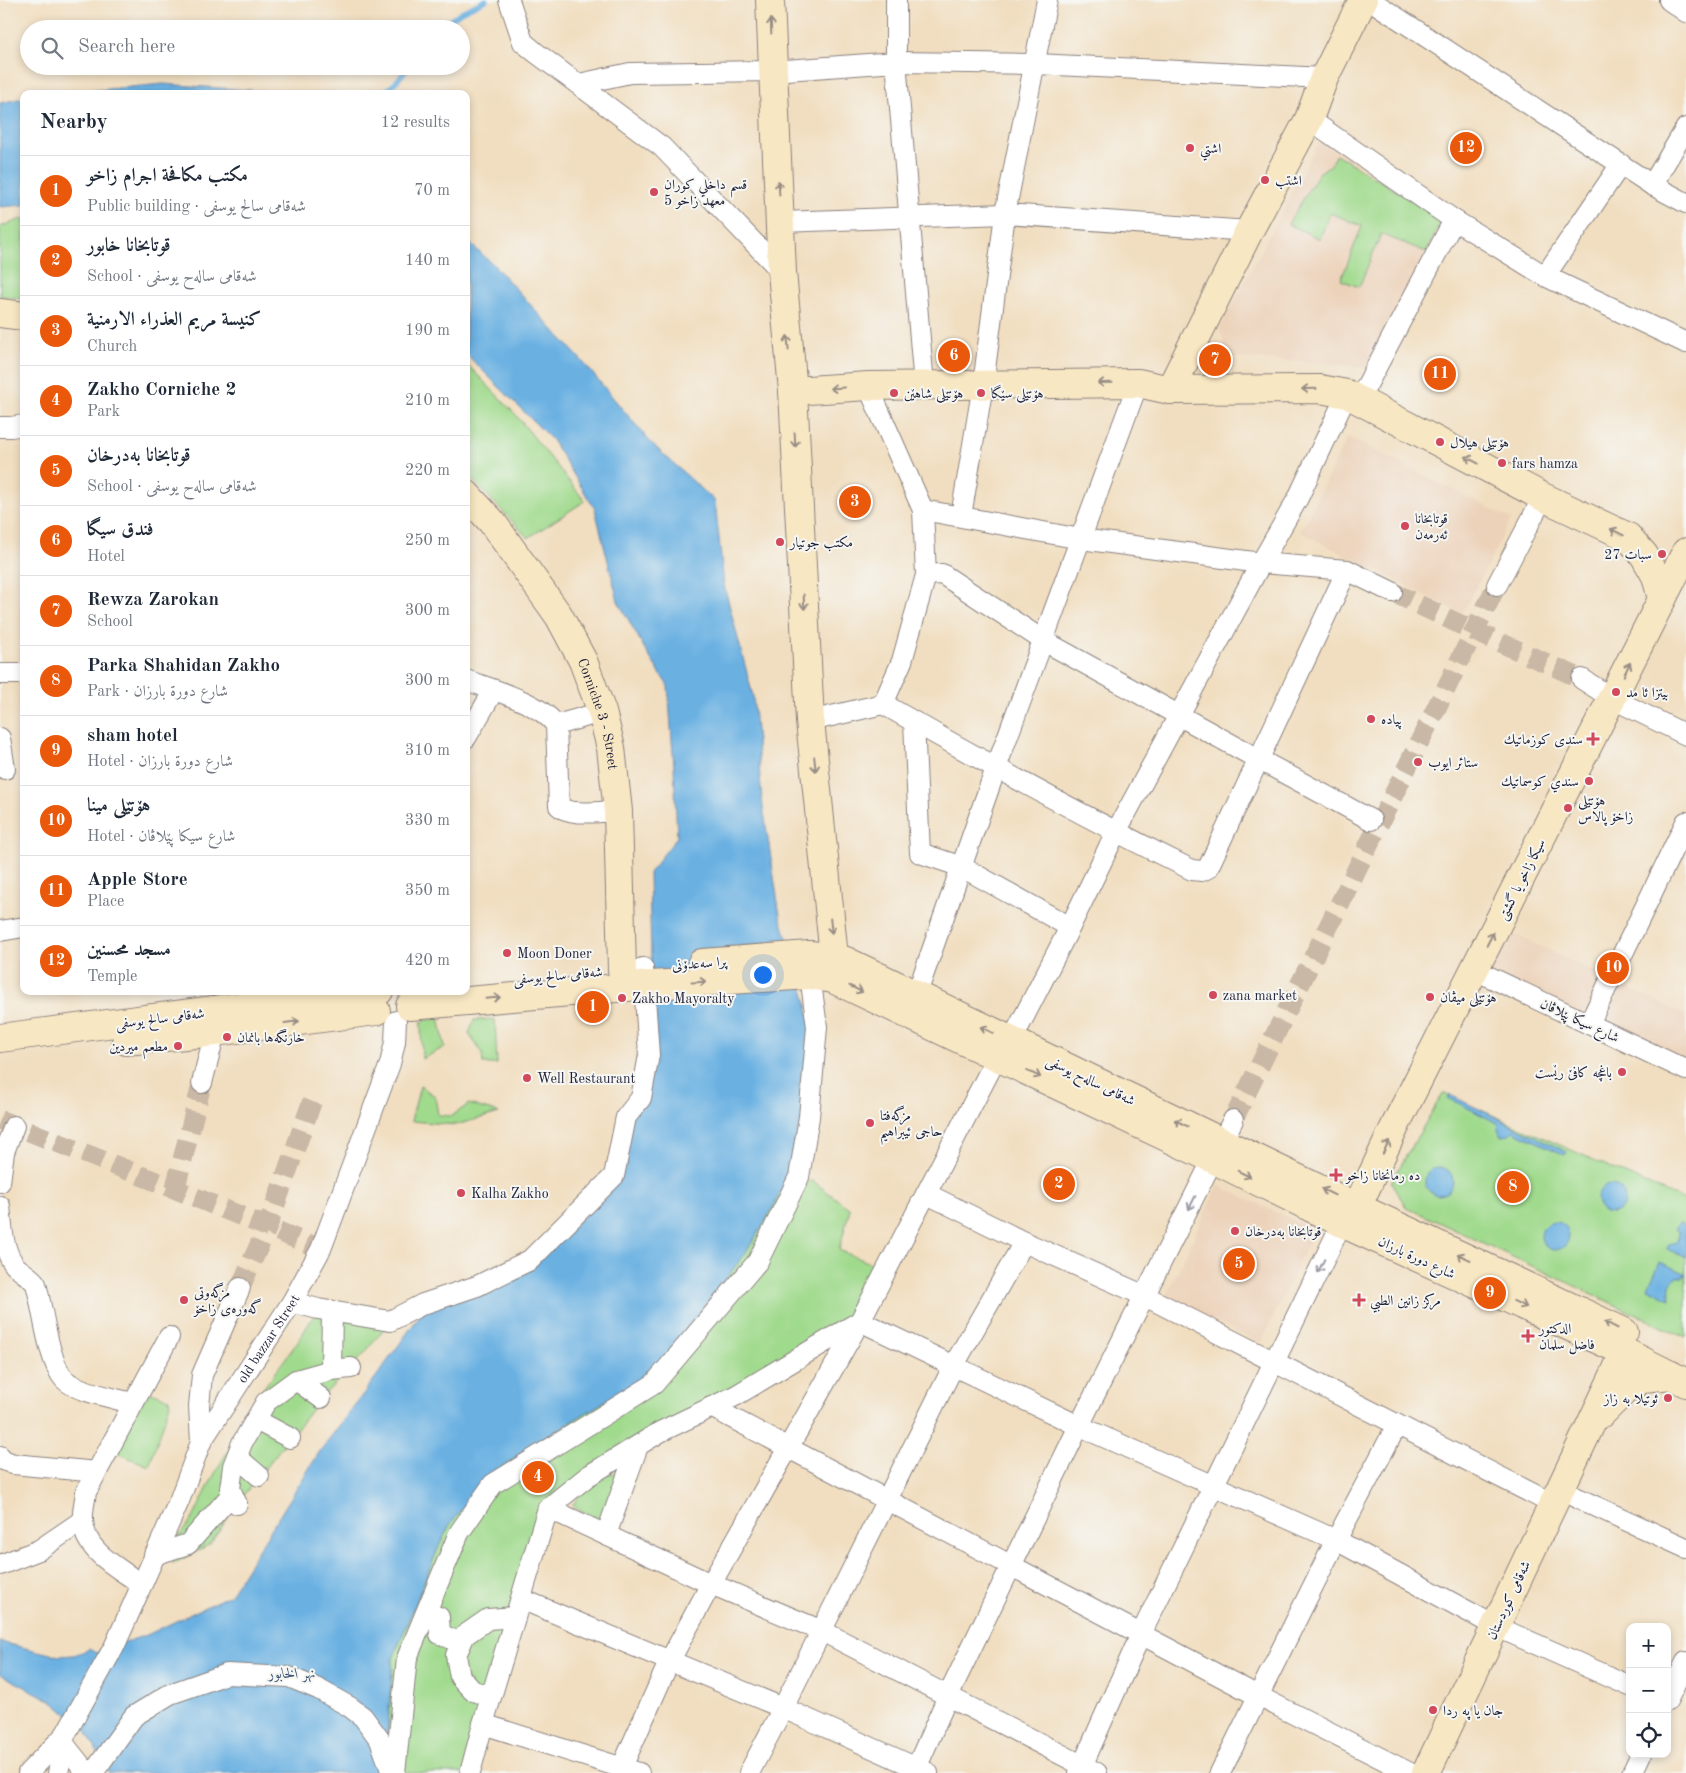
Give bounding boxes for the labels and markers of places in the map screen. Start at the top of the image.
pin: 12 [1450,129,1482,167]
marker: اشتي [1184,142,1196,154]
place label: اشتي [1200,142,1221,161]
marker: اشتب [1259,174,1271,186]
place label: اشتب [1275,174,1302,190]
place label: قسم داخلي كوران معهد زاخو 5 [664,178,747,209]
marker: قسم داخلي كوران معهد زاخو 5 [648,186,660,198]
pin: 6 [938,337,970,375]
pin: 7 [1199,341,1231,379]
pin: 11 [1424,355,1456,393]
place label: هۆتێلی سێگا [991,384,1044,403]
marker: هۆتێلی شاهێن [888,387,900,399]
place label: هۆتێلی شاهێن [904,387,963,403]
marker: هۆتێلی سێگا [975,387,987,399]
marker: هۆتێلی هیلال [1434,436,1446,448]
place label: هۆتێلی هیلال [1450,436,1509,452]
marker: fars hamza [1496,457,1508,469]
place label: fars hamza [1512,457,1578,471]
pin: 3 [839,483,871,521]
place label: قوتابخانا ئه‌رمه‌ن [1415,512,1448,543]
marker: قوتابخانا ئه‌رمه‌ن [1399,520,1411,532]
place label: مکتب جوتیار [788,535,853,552]
marker: مکتب جوتیار [774,536,786,548]
place label: 27 سبات [1604,548,1652,563]
marker: 27 سبات [1656,548,1668,560]
marker: بيتزا ئا مد [1610,686,1622,698]
place label: بيتزا ئا مد [1626,686,1668,701]
marker: پیادە [1365,713,1377,725]
place label: پیادە [1381,713,1402,730]
place label: سندی کوزماتیك [1504,733,1583,748]
marker: سندی کوزماتیك [1587,733,1599,745]
marker: ستائر ايوب [1412,756,1424,768]
place label: ستائر ايوب [1428,756,1478,771]
place label: سندي کوسماتیك [1501,775,1579,793]
marker: سندي کوسماتیك [1583,775,1595,787]
place label: هۆتێلی زاخۆ پالاس [1578,794,1633,827]
marker: هۆتێلی زاخۆ پالاس [1562,802,1574,814]
marker: Moon Doner [501,947,513,959]
place label: Moon Doner [517,947,592,961]
pin: 10 [1597,949,1629,987]
pin: 1 [577,988,609,1026]
marker: zana market [1207,989,1219,1001]
place label: zana market [1223,989,1297,1003]
place label: هۆتێلی میڤان [1440,990,1497,1007]
marker: هۆتێلی میڤان [1424,991,1436,1003]
marker: Zakho Mayoralty [616,992,628,1004]
place label: Zakho Mayoralty [632,992,735,1006]
place label: خارنگەها بانمان [237,1029,305,1046]
marker: خارنگەها بانمان [221,1031,233,1043]
place label: مطعم ميردين [109,1040,168,1060]
marker: مطعم ميردين [172,1040,184,1052]
place label: باغچه‌ كافێ رێست [1535,1064,1612,1082]
marker: باغچه‌ كافێ رێست [1616,1066,1628,1078]
marker: Well Restaurant [521,1072,533,1084]
place label: Well Restaurant [537,1072,636,1086]
place label: مزگه‌فتا حاجى ئيبراهيم [880,1105,942,1145]
marker: مزگه‌فتا حاجى ئيبراهيم [864,1117,876,1129]
pin: 2 [1043,1165,1075,1203]
pin: 8 [1497,1168,1529,1206]
marker: ده رمانخانا زاخو [1330,1169,1342,1181]
place label: ده رمانخانا زاخو [1344,1169,1420,1184]
marker: Kalha Zakho [455,1187,467,1199]
place label: Kalha Zakho [471,1187,549,1201]
marker: قوتابخانا بەدرخان [1229,1225,1241,1237]
place label: قوتابخانا بەدرخان [1245,1225,1321,1240]
pin: 5 [1223,1245,1255,1283]
pin: 9 [1474,1274,1506,1312]
place label: مزگەوتی گەورەی زاخۆ [192,1282,262,1317]
marker: مركز زانين الطبي [1352,1293,1366,1307]
place label: مركز زانين الطبي [1370,1293,1441,1313]
marker: مزگەوتی گەورەی زاخۆ [178,1294,190,1306]
place label: الدكتور فاضل سلمان [1537,1322,1595,1355]
marker: الدكتور فاضل سلمان [1521,1329,1535,1343]
place label: ئوتيلا به زاز [1602,1392,1658,1407]
marker: ئوتيلا به زاز [1662,1392,1674,1404]
pin: 4 [522,1458,554,1496]
marker: جان يا په ردا [1427,1704,1439,1716]
place label: جان يا په ردا [1443,1704,1503,1721]

